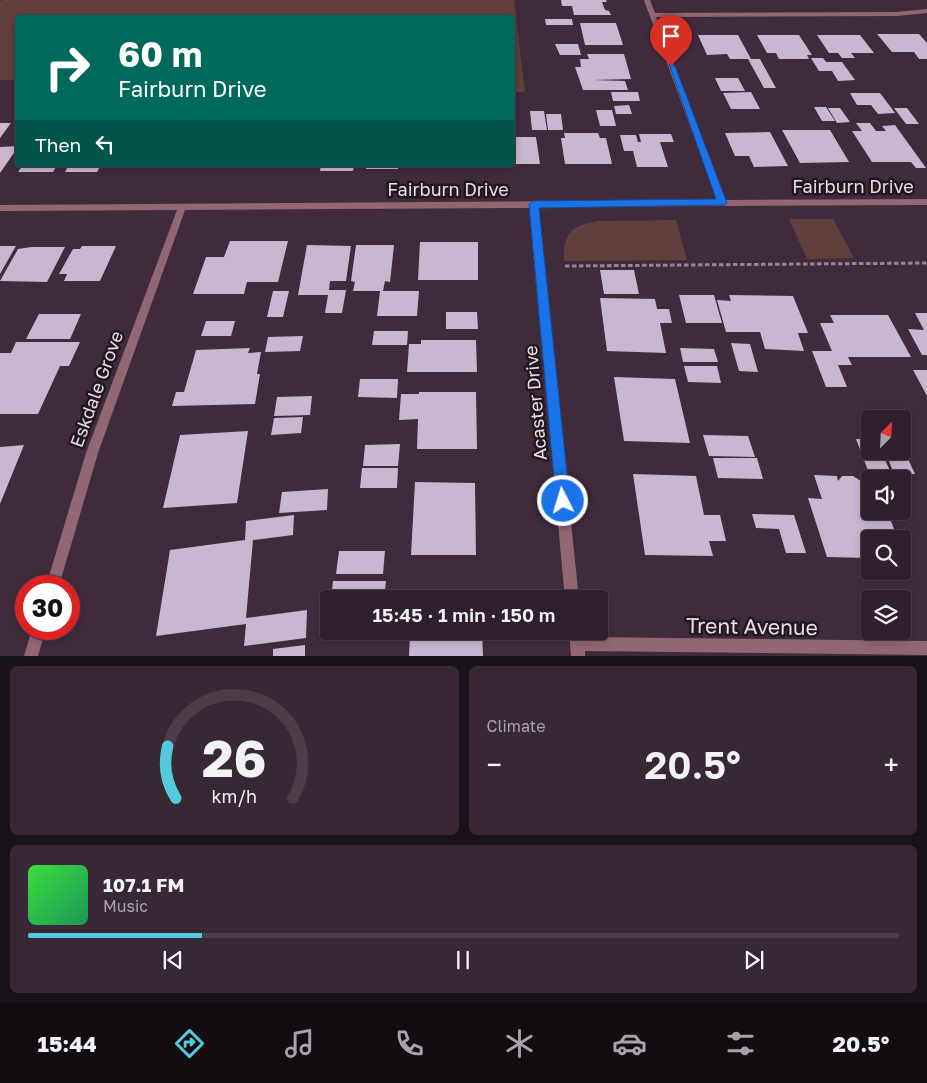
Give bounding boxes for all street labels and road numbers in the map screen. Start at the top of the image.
street label: Fairburn Drive [792,175,914,197]
street label: Fairburn Drive [387,178,509,200]
street label: Eskdale Grove [65,328,127,450]
street label: Acaster Drive [519,345,551,461]
street label: Trent Avenue [686,612,818,640]

